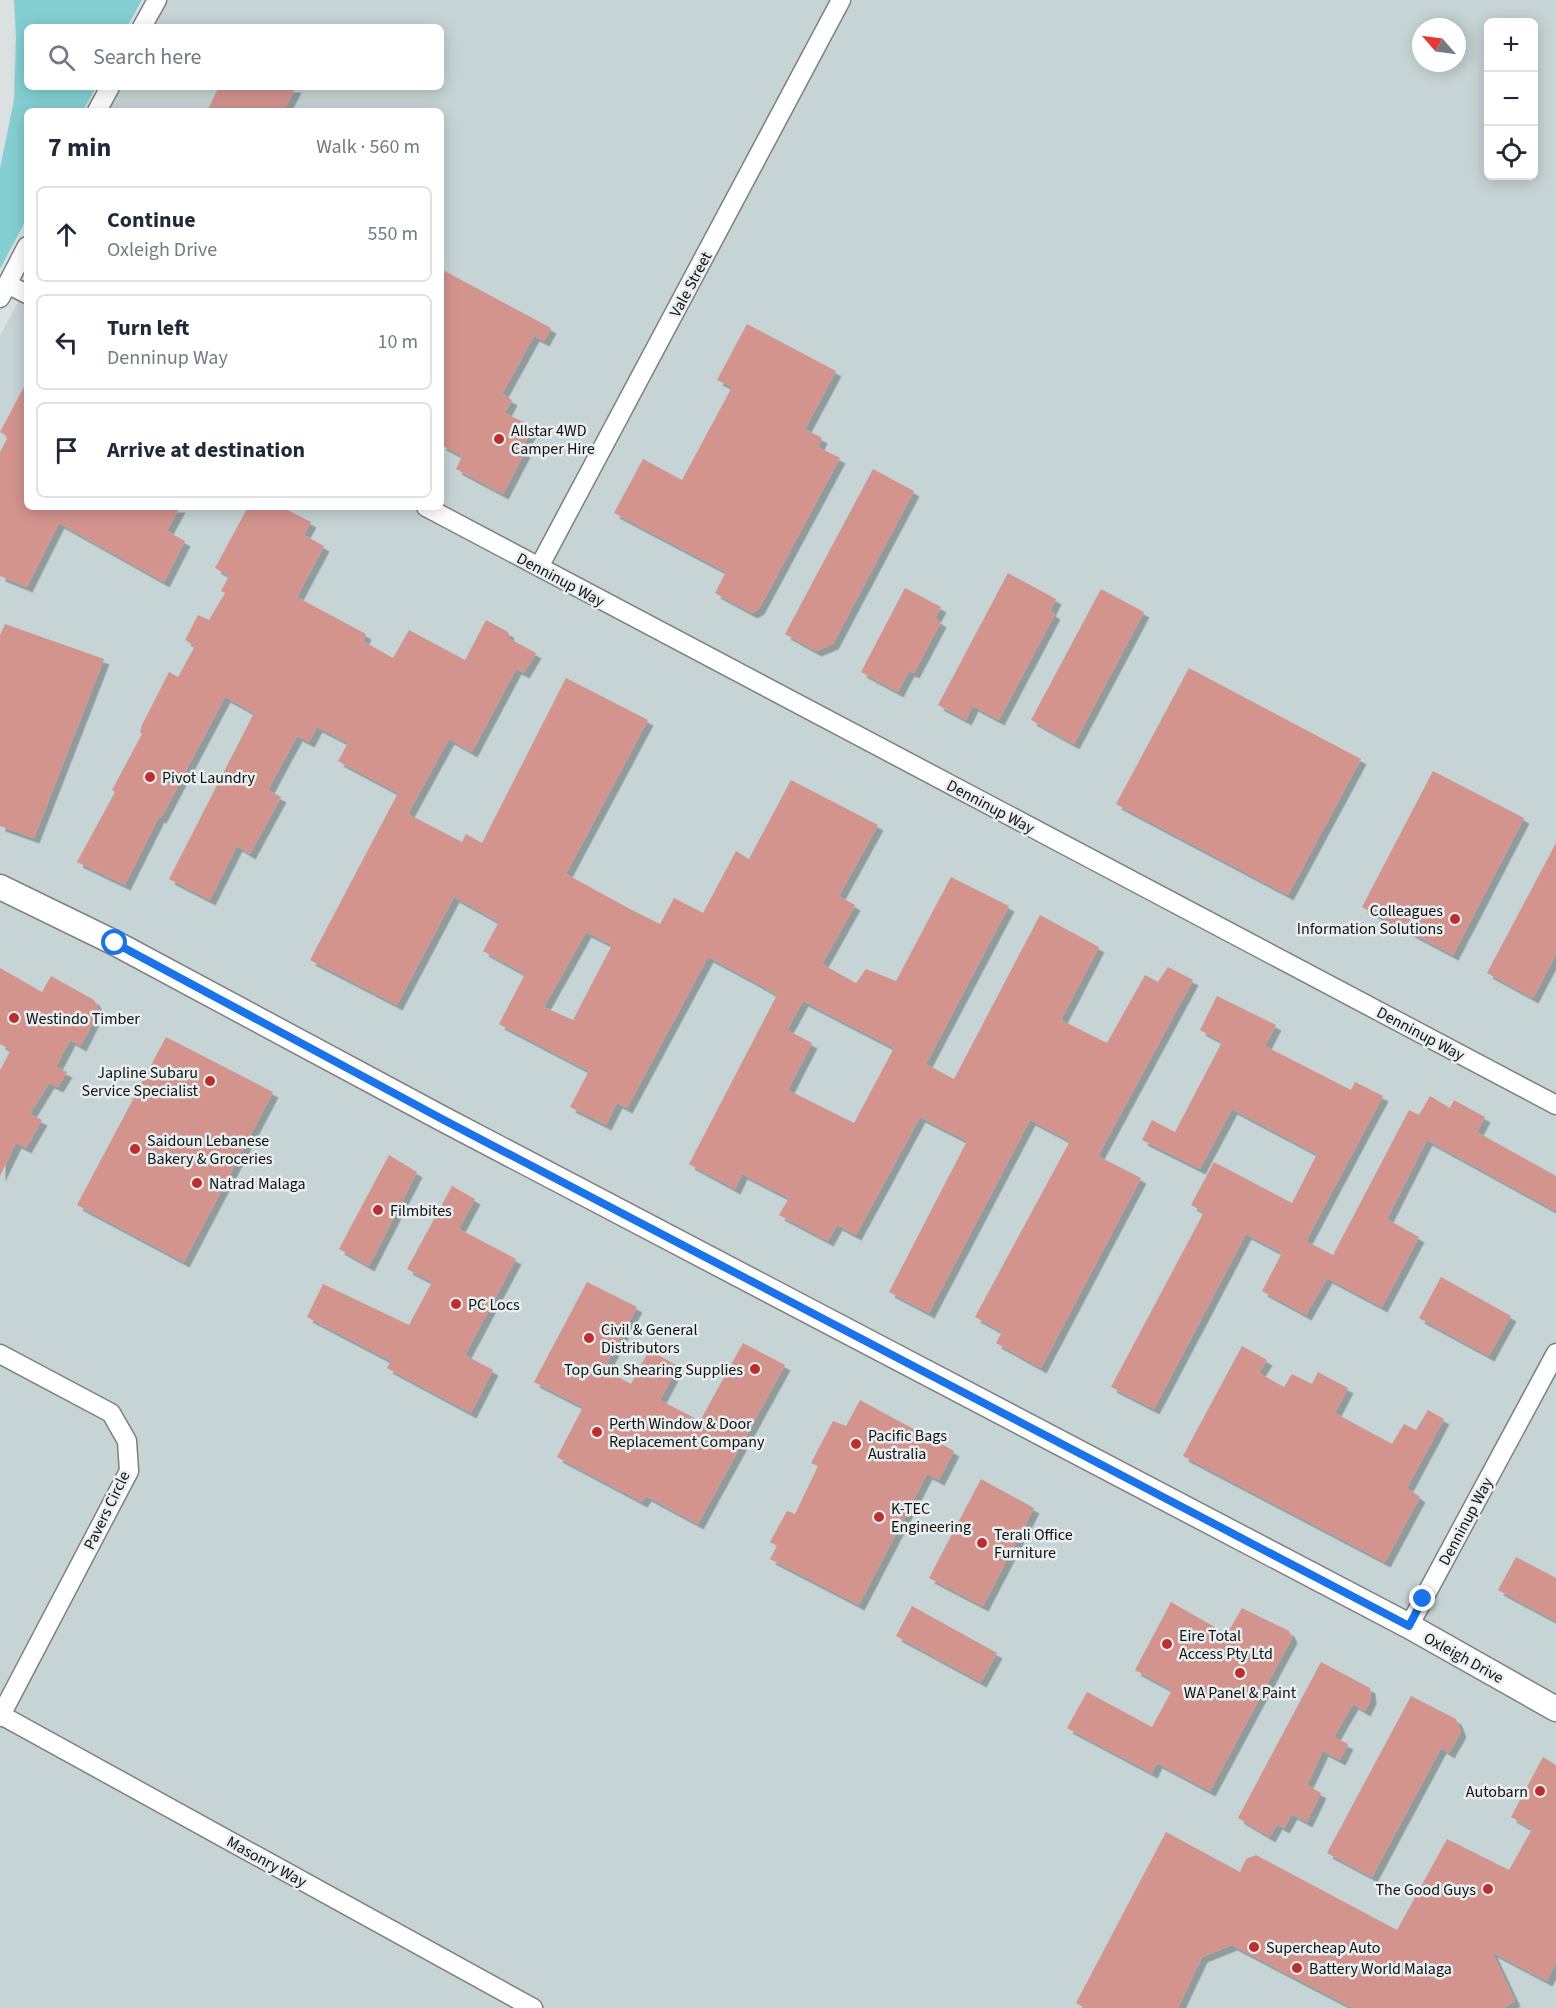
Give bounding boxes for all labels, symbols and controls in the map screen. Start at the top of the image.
north arrow [1412,18,1466,72]
map controls [1484,18,1538,180]
button: + [1484,18,1538,72]
search box [24,24,444,90]
icon: search [45,41,78,74]
text: Search here [93,41,201,73]
button: − [1484,72,1538,126]
button: locate [1484,126,1538,180]
text: 7 min [48,129,111,166]
text: Walk · 560 m [316,133,420,161]
text: Continue [107,204,196,236]
icon: ahead [50,218,83,251]
text: 550 m [368,220,418,248]
text: Oxleigh Drive [107,236,217,264]
street label: Vale Street [664,247,718,321]
text: Turn left [107,312,189,344]
icon: left [50,326,83,359]
text: 10 m [378,328,418,356]
text: Denninup Way [107,344,228,372]
place label: Allstar 4WD Camper Hire [511,420,595,460]
marker: Allstar 4WD Camper Hire [492,432,506,446]
icon: arrive [50,434,83,467]
text: Arrive at destination [107,434,305,466]
street label: Denninup Way [513,547,609,613]
place label: Pivot Laundry [162,767,256,789]
marker: Pivot Laundry [143,770,157,784]
street label: Denninup Way [943,774,1039,840]
place label: Colleagues Information Solutions [1297,900,1443,940]
marker: Colleagues Information Solutions [1448,912,1462,926]
route start [101,929,127,955]
street label: Denninup Way [1373,1001,1469,1067]
place label: Westindo Timber [26,1008,140,1030]
marker: Westindo Timber [7,1011,21,1025]
place label: Japline Subaru Service Specialist [82,1062,199,1102]
marker: Japline Subaru Service Specialist [203,1074,217,1088]
place label: Saidoun Lebanese Bakery & Groceries [147,1130,273,1170]
marker: Saidoun Lebanese Bakery & Groceries [128,1142,142,1156]
place label: Natrad Malaga [209,1173,306,1195]
marker: Natrad Malaga [190,1176,204,1190]
place label: Filmbites [390,1200,452,1222]
marker: Filmbites [371,1203,385,1217]
place label: PC Locs [468,1294,520,1316]
marker: PC Locs [449,1297,463,1311]
place label: Civil & General Distributors [601,1319,698,1359]
marker: Civil & General Distributors [582,1331,596,1345]
place label: Top Gun Shearing Supplies [564,1359,743,1381]
marker: Top Gun Shearing Supplies [748,1362,762,1376]
place label: Perth Window & Door Replacement Company [609,1413,765,1453]
marker: Perth Window & Door Replacement Company [590,1425,604,1439]
place label: Pacific Bags Australia [868,1425,947,1465]
marker: Pacific Bags Australia [849,1437,863,1451]
street label: Pavers Circle [78,1467,135,1553]
street label: Denninup Way [1433,1473,1499,1569]
place label: K-TEC Engineering [891,1498,971,1538]
marker: K-TEC Engineering [872,1510,886,1524]
place label: Terali Office Furniture [994,1524,1073,1564]
marker: Terali Office Furniture [975,1536,989,1550]
route end [1409,1585,1435,1611]
place label: Eire Total Access Pty Ltd [1179,1625,1273,1665]
street label: Oxleigh Drive [1420,1627,1507,1689]
marker: Eire Total Access Pty Ltd [1160,1637,1174,1651]
marker: WA Panel & Paint [1233,1666,1247,1680]
place label: WA Panel & Paint [1184,1682,1297,1704]
place label: Autobarn [1466,1781,1528,1803]
marker: Autobarn [1533,1784,1547,1798]
street label: Masonry Way [223,1831,311,1893]
place label: The Good Guys [1376,1879,1476,1901]
marker: The Good Guys [1481,1882,1495,1896]
place label: Supercheap Auto [1266,1937,1380,1959]
marker: Supercheap Auto [1247,1940,1261,1954]
place label: Battery World Malaga [1309,1958,1452,1980]
marker: Battery World Malaga [1290,1961,1304,1975]

